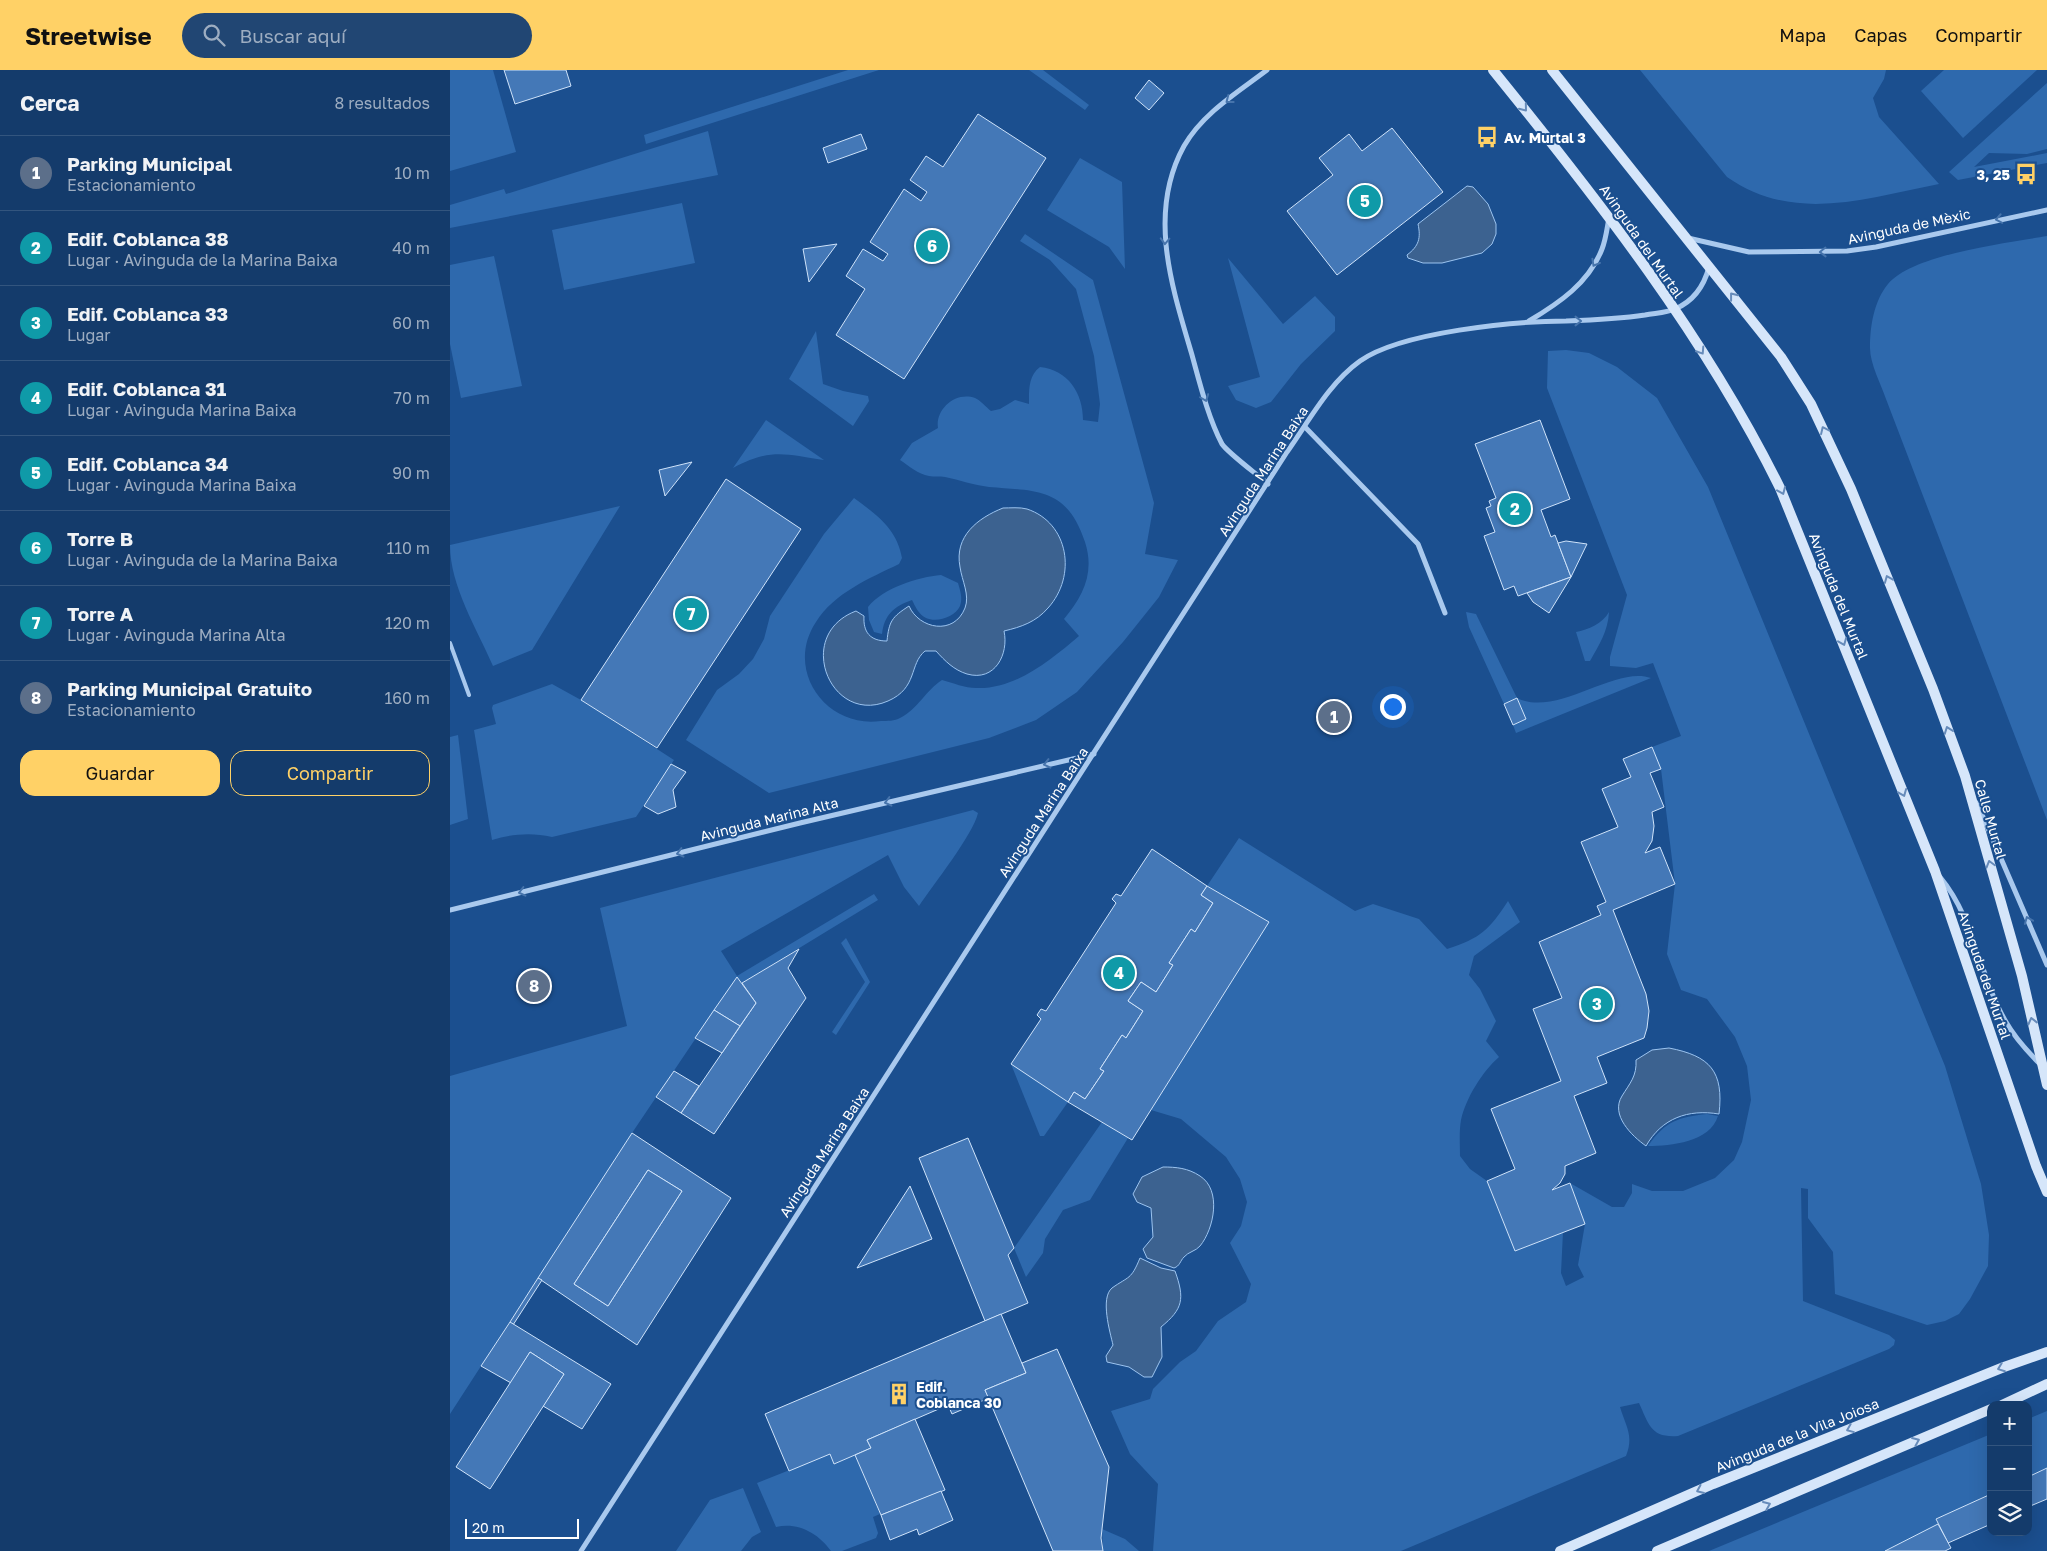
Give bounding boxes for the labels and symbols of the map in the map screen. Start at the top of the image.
one-way arrow [1226,94,1235,102]
one-way arrow [1518,102,1526,111]
bus stop icon: Av. Murtal 3 [1474,124,1500,150]
place label: Av. Murtal 3 [1504,129,1586,146]
bus stop icon: 3, 25 [2013,161,2039,187]
place label: 3, 25 [1976,166,2010,183]
street label: Avinguda del Murtal [1596,181,1688,301]
pin: 5 [1349,182,1381,220]
street label: Avinguda de Mèxic [1846,205,1972,247]
one-way arrow [1995,214,2004,224]
pin: 6 [916,227,948,265]
one-way arrow [1160,237,1171,245]
one-way arrow [1818,247,1826,257]
one-way arrow [1591,257,1601,266]
one-way arrow [1730,292,1739,302]
one-way arrow [1574,316,1582,326]
one-way arrow [1694,345,1704,354]
one-way arrow [1199,393,1209,402]
street label: Avinguda Marina Baixa [1215,403,1311,539]
one-way arrow [1820,426,1830,435]
one-way arrow [1775,486,1786,495]
pin: 2 [1499,490,1531,528]
street label: Avinguda del Murtal [1806,530,1872,662]
one-way arrow [1884,576,1894,584]
pin: 7 [675,595,707,633]
one-way arrow [1836,637,1847,646]
your location [1380,694,1406,720]
pin: 1 [1318,698,1350,736]
one-way arrow [1944,727,1954,735]
street label: Avinguda Marina Baixa [995,744,1091,880]
one-way arrow [1042,758,1051,769]
street label: Calle Murtal [1972,777,2010,861]
one-way arrow [1897,788,1907,796]
street label: Avinguda Marina Alta [698,794,840,844]
one-way arrow [884,796,893,807]
one-way arrow [675,847,684,858]
one-way arrow [1985,860,1996,868]
one-way arrow [517,886,526,897]
street label: Avinguda del Murtal [1955,909,2015,1041]
one-way arrow [2024,916,2035,925]
pin: 4 [1103,954,1135,992]
pin: 8 [518,967,550,1005]
pin: 3 [1581,985,1613,1023]
one-way arrow [2028,1017,2038,1025]
street label: Avinguda Marina Baixa [776,1084,872,1220]
one-way arrow [1997,1362,2006,1372]
place label: Edif. Coblanca 30 [916,1378,1002,1411]
building icon: Edif. Coblanca 30 [886,1381,912,1407]
street label: Avinguda de la Vila Joiosa [1713,1394,1881,1476]
one-way arrow [1846,1422,1855,1433]
one-way arrow [1911,1437,1920,1447]
one-way arrow [1696,1483,1705,1494]
one-way arrow [1762,1500,1771,1511]
scale bar [465,1516,579,1539]

